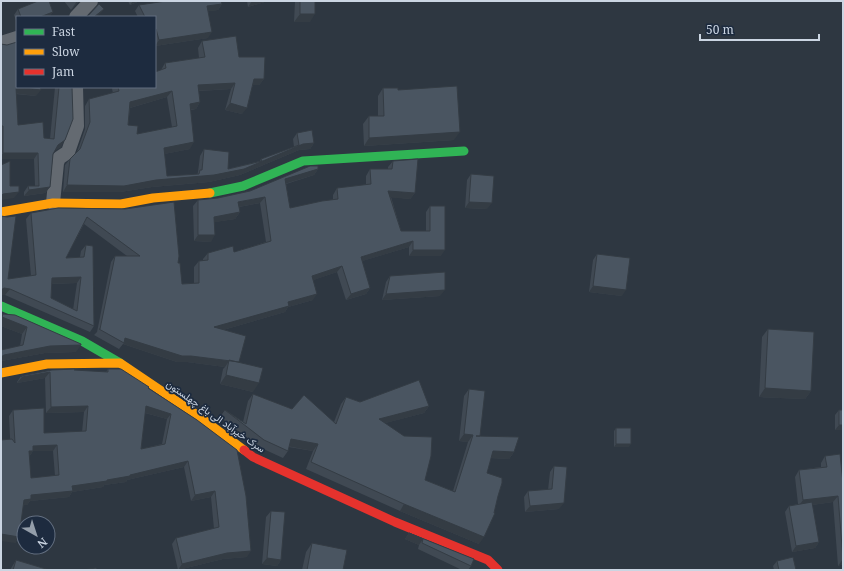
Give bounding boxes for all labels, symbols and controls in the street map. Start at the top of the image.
legend [16,16,156,88]
scale bar [700,16,819,42]
text: 50 m [706,21,734,38]
text: Fast [52,23,75,40]
text: Slow [52,43,80,60]
text: Jam [51,63,74,80]
street label: سرک خیرآباد الی باغ چهلستون [163,377,268,456]
north arrow [16,515,56,555]
text: N [34,535,51,552]

